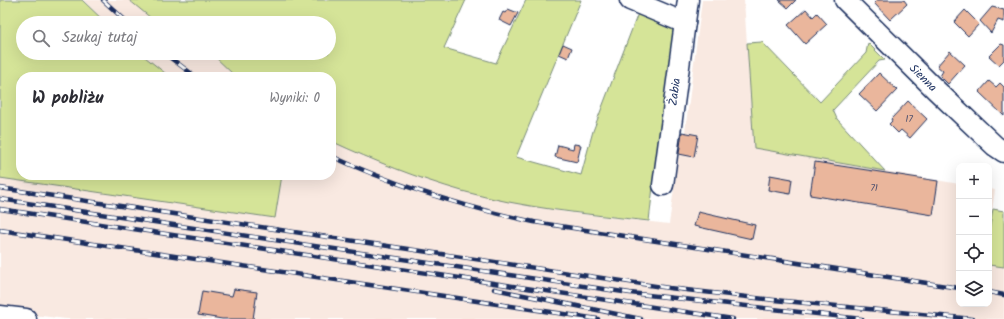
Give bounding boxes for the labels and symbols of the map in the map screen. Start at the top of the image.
street label: Sienna [905,60,942,97]
street label: Żabia [664,77,686,107]
house number: 17 [905,111,913,127]
house number: 71 [870,180,878,196]

